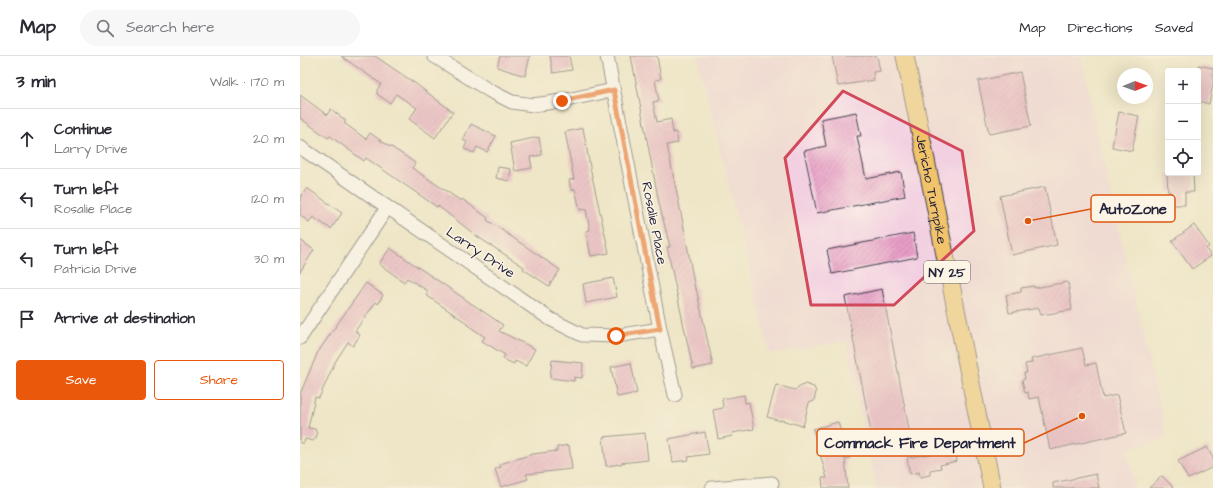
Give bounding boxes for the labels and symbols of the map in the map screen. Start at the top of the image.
north arrow [1117,68,1153,104]
route end [553,92,571,110]
street label: Jericho Turnpike [910,133,952,246]
street label: Rosalie Place [636,180,672,267]
callout: AutoZone [1091,195,1175,222]
text: AutoZone [1099,199,1167,220]
street label: Larry Drive [442,222,519,284]
road number: NY 25 [924,261,970,283]
route start [607,327,625,345]
callout: Commack Fire Department [817,429,1024,456]
text: Commack Fire Department [824,433,1017,454]

